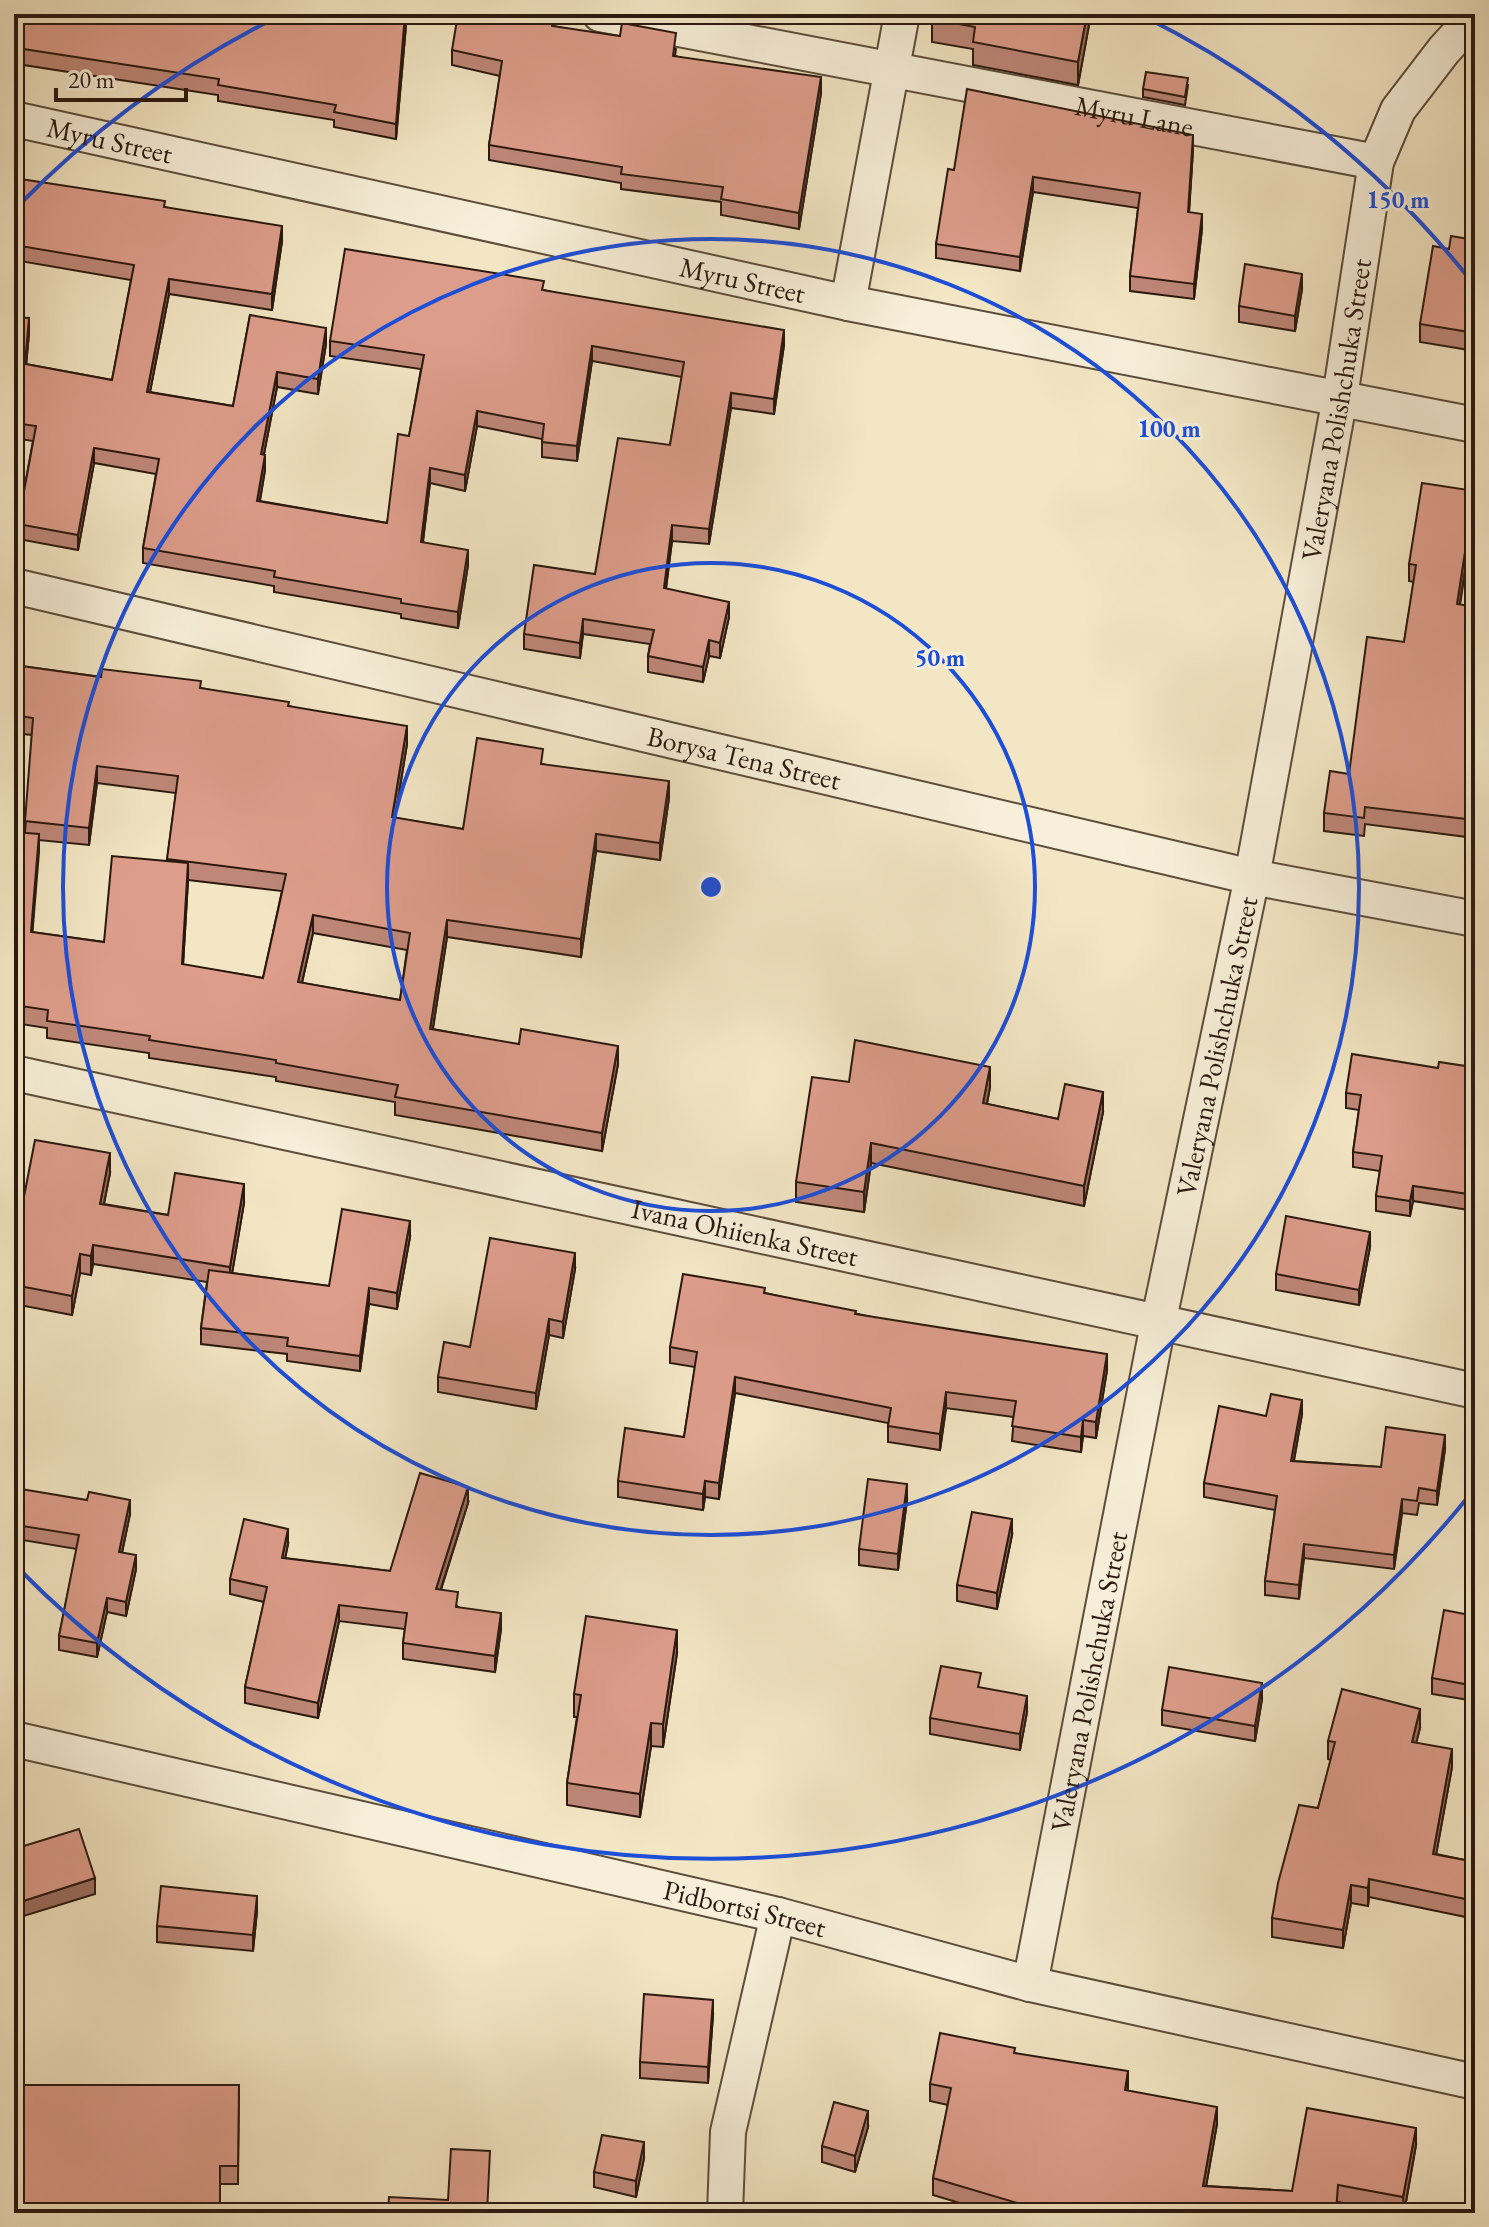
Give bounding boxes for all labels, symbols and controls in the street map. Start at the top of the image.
scale bar [56,52,186,102]
text: 20 m [68,64,115,95]
street label: Myru Lane [1072,87,1196,145]
street label: Myru Street [43,109,176,171]
text: 150 m [1366,184,1430,215]
street label: Myru Street [676,248,809,311]
street label: Valeryana Polishchuka Street [1292,256,1379,563]
text: 100 m [1137,413,1201,444]
text: 50 m [915,642,965,673]
street label: Borysa Tena Street [644,717,845,798]
centre of rings [697,873,725,901]
street label: Valeryana Polishchuka Street [1167,893,1265,1200]
street label: Ivana Ohiienka Street [628,1190,862,1274]
street label: Valeryana Polishchuka Street [1042,1528,1135,1835]
street label: Pidbortsi Street [660,1871,830,1945]

